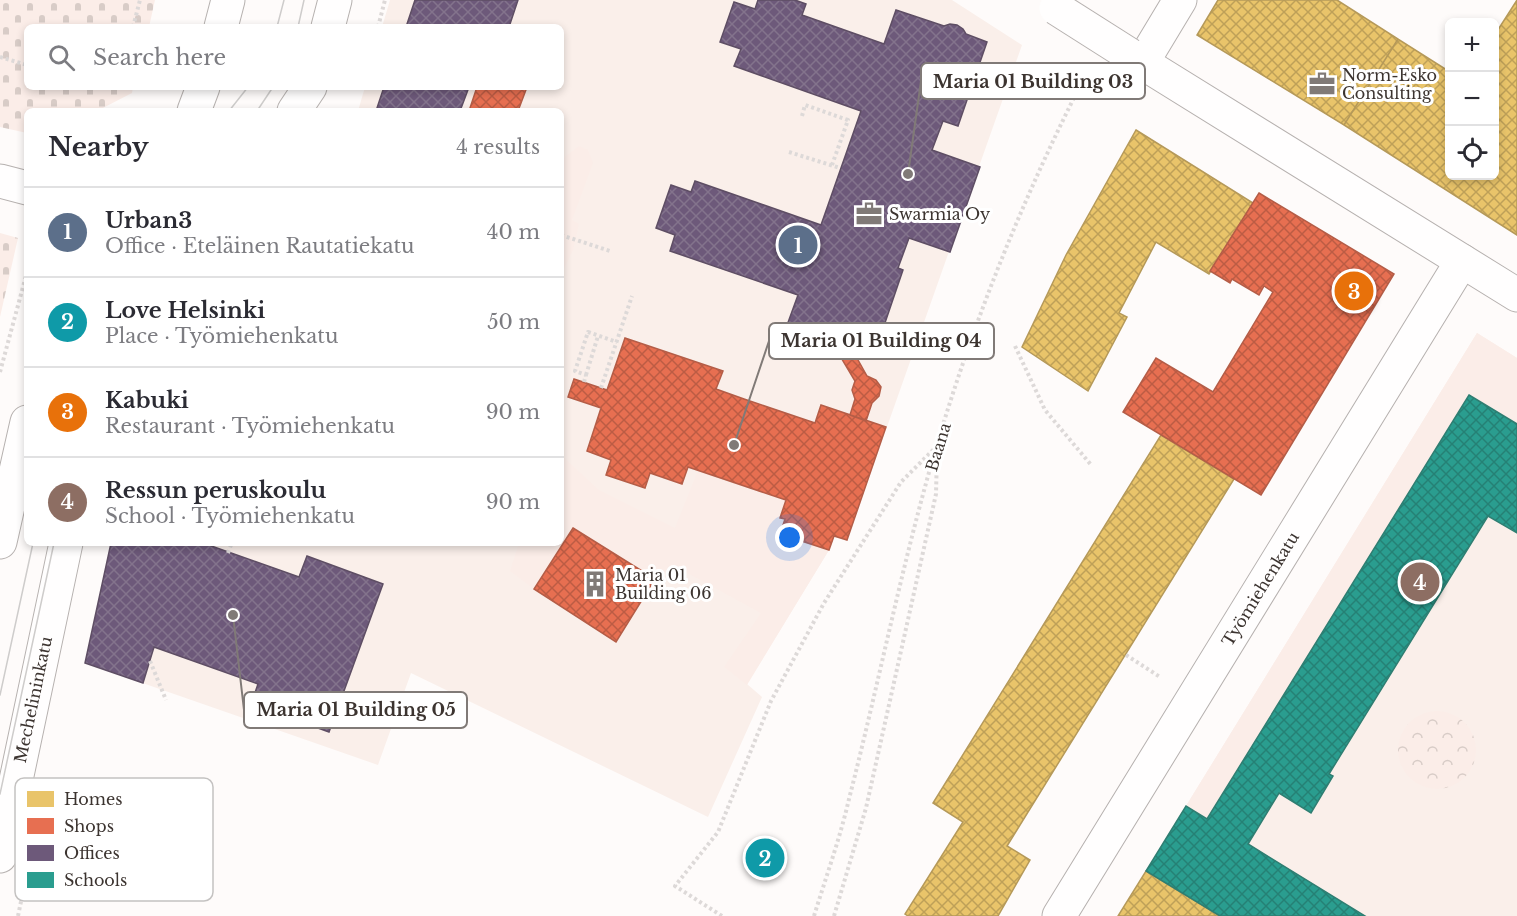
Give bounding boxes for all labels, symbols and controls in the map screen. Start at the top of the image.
map controls [1445,18,1499,180]
button: + [1445,18,1499,72]
search box [24,24,564,90]
icon: search [45,41,78,74]
text: Search here [93,44,226,71]
callout: Maria 01 Building 03 [921,63,1145,99]
place label: Norm-Esko Consulting [1342,65,1437,103]
office icon: Norm-Esko Consulting [1307,69,1337,99]
text: Maria 01 Building 03 [933,71,1133,93]
button: − [1445,72,1499,126]
button: locate [1445,126,1499,180]
text: Nearby [48,131,149,163]
text: 4 results [456,135,540,159]
office icon: Swarmia Oy [854,199,884,229]
place label: Swarmia Oy [889,204,991,224]
text: Urban3 [105,207,192,234]
text: 1 [63,220,72,244]
text: 40 m [487,220,540,244]
pin: 1 [778,222,818,268]
text: Office · Eteläinen Rautatiekatu [105,234,415,258]
pin: 3 [1334,268,1374,314]
text: Love Helsinki [105,297,265,324]
text: 2 [61,310,74,334]
text: 50 m [487,310,540,334]
callout: Maria 01 Building 04 [769,323,994,359]
text: Place · Työmiehenkatu [105,324,338,348]
text: Maria 01 Building 04 [781,330,981,352]
text: Kabuki [105,387,189,414]
text: 3 [61,400,74,424]
text: 90 m [486,400,540,424]
text: Restaurant · Työmiehenkatu [105,414,395,438]
street label: Baana [921,420,955,474]
text: Ressun peruskoulu [105,477,326,504]
text: 4 [61,490,74,514]
text: 90 m [486,490,540,514]
text: School · Työmiehenkatu [105,504,355,528]
your location [775,523,804,552]
street label: Työmiehenkatu [1217,528,1303,650]
pin: 4 [1400,560,1440,604]
place label: Maria 01 Building 06 [615,565,712,603]
building icon: Maria 01 Building 06 [580,569,610,599]
street label: Mechelininkatu [10,634,56,764]
callout: Maria 01 Building 05 [244,692,467,728]
text: Maria 01 Building 05 [256,699,456,721]
legend [15,778,213,901]
text: Homes [64,789,122,809]
text: Shops [64,816,114,836]
pin: 2 [746,836,784,880]
text: Offices [64,843,120,863]
text: Schools [64,870,127,890]

